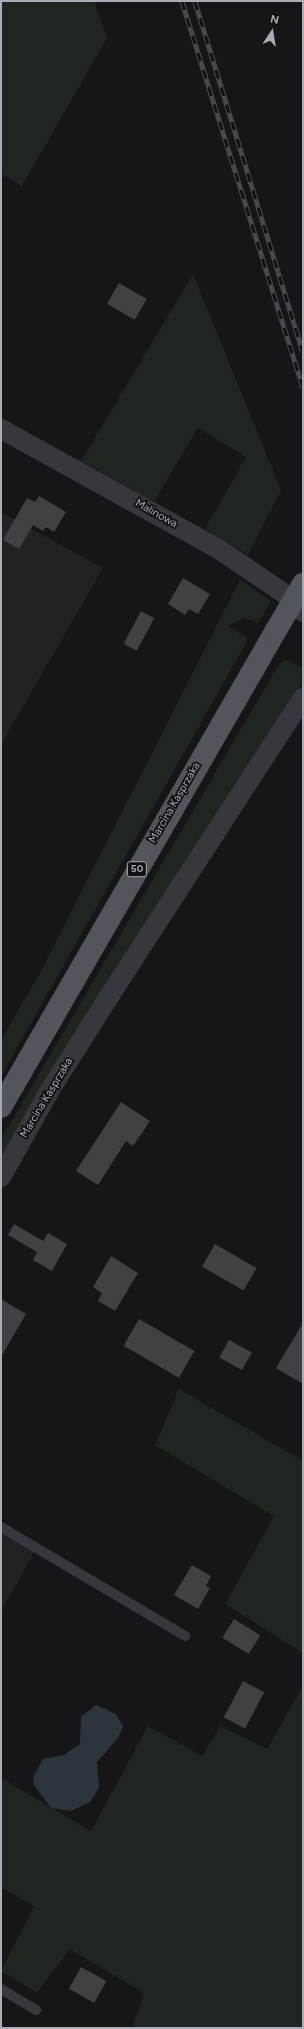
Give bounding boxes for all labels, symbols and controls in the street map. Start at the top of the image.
north arrow [252,12,292,52]
text: N [269,13,280,27]
street label: Malinowa [133,497,179,531]
street label: Marcina Kasprzaka [147,760,203,846]
road number: 50 [126,861,148,877]
street label: Marcina Kasprzaka [18,1056,76,1140]

